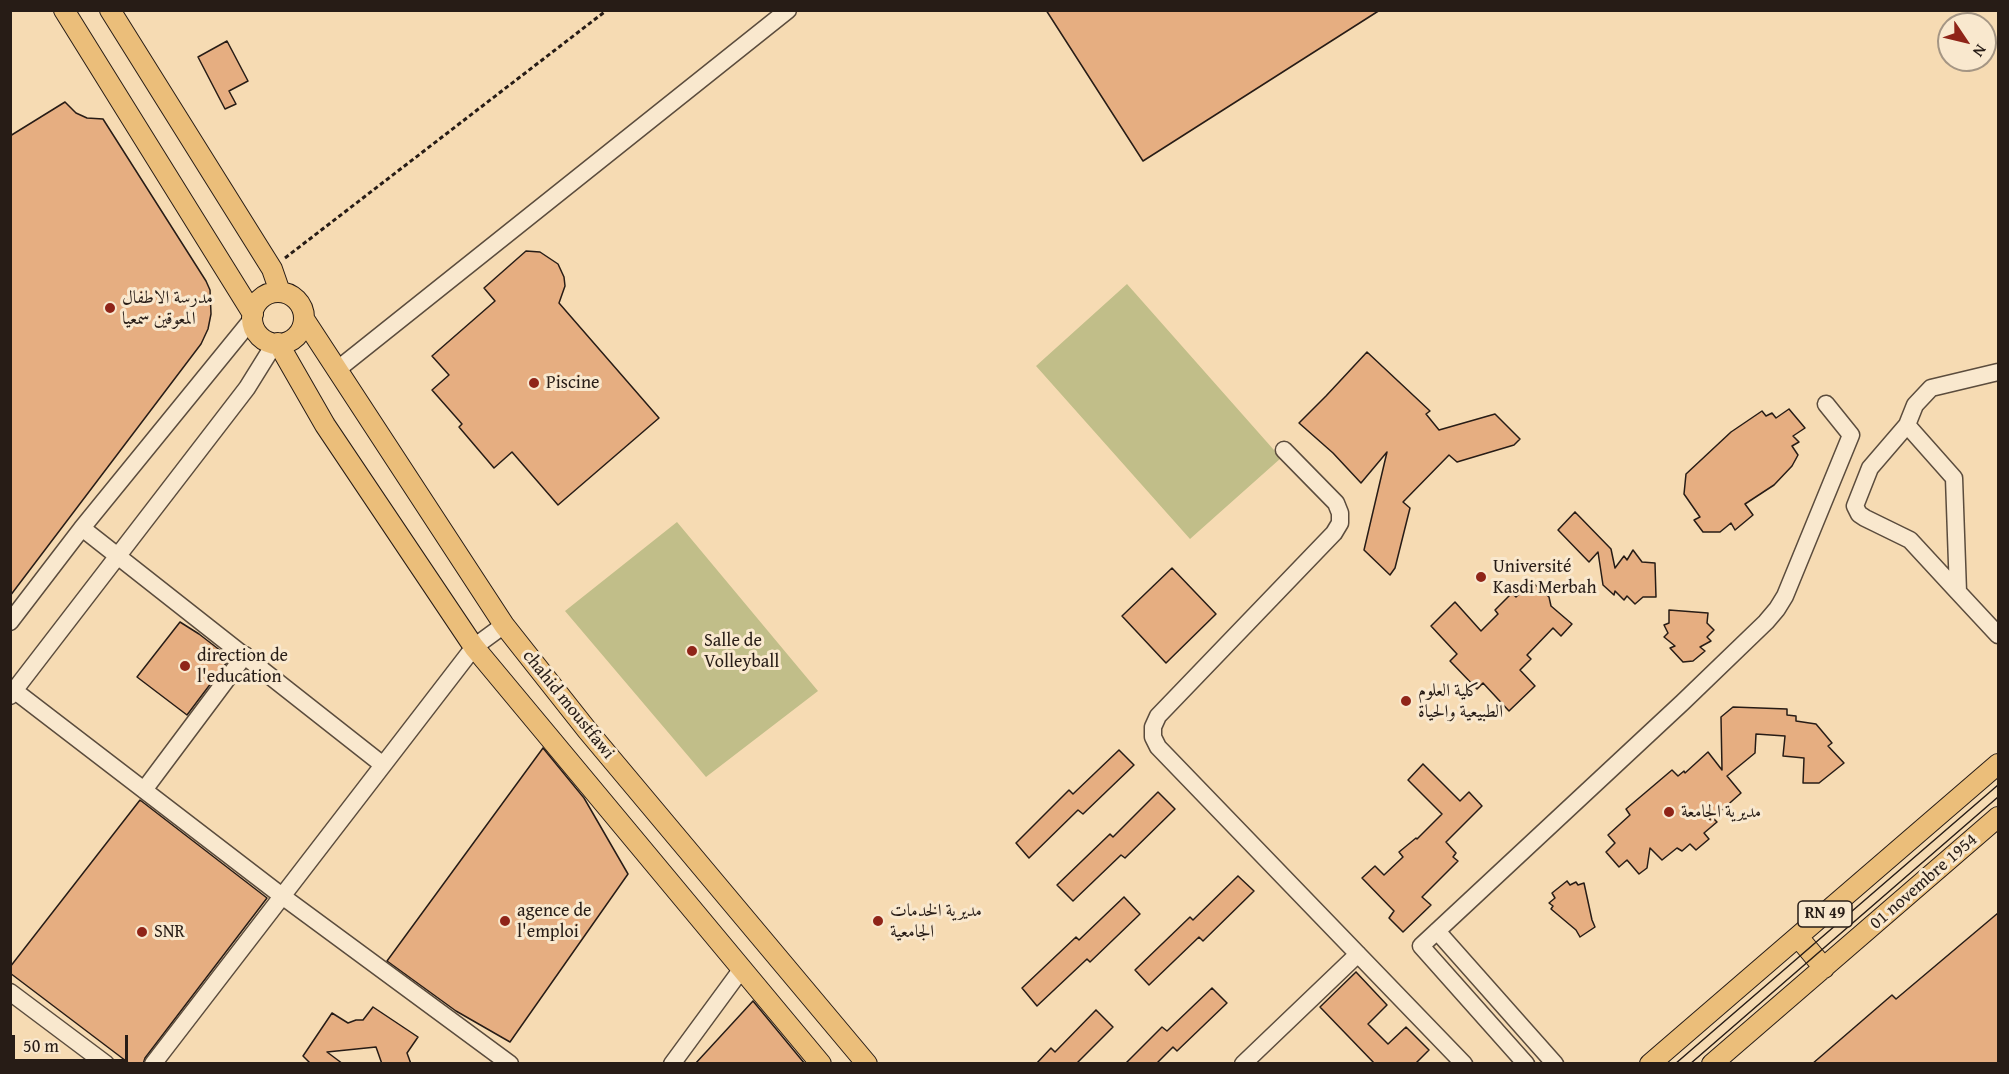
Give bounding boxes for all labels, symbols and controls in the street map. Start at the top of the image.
north arrow [1937,12,1997,72]
text: N [1967,40,1993,62]
place label: مدرسة الاطفال المعوقين سمعيا [122,287,213,330]
marker: مدرسة الاطفال المعوقين سمعيا [103,301,117,315]
place label: Piscine [546,372,599,394]
marker: Piscine [527,376,541,390]
place label: Université Kasdi Merbah [1493,556,1596,598]
marker: Université Kasdi Merbah [1474,570,1488,584]
place label: Salle de Volleyball [704,630,779,672]
marker: Salle de Volleyball [685,644,699,658]
place label: direction de l'education [197,645,288,688]
street label: chahid moustfawi [517,646,619,764]
marker: direction de l'education [178,659,192,673]
place label: كلية العلوم الطبيعية والحياة [1418,680,1503,722]
marker: كلية العلوم الطبيعية والحياة [1399,694,1413,708]
place label: مديرية الجامعة [1681,801,1761,823]
marker: مديرية الجامعة [1662,805,1676,819]
street label: 01 novembre 1954 [1866,829,1982,935]
place label: agence de l'emploi [517,900,591,942]
place label: مديرية الخدمات الجامعية [890,900,982,942]
road number: RN 49 [1798,901,1852,927]
marker: agence de l'emploi [498,914,512,928]
marker: مديرية الخدمات الجامعية [871,914,885,928]
place label: SNR [154,921,185,943]
marker: SNR [135,925,149,939]
scale bar [15,1023,130,1061]
text: 50 m [23,1032,59,1059]

